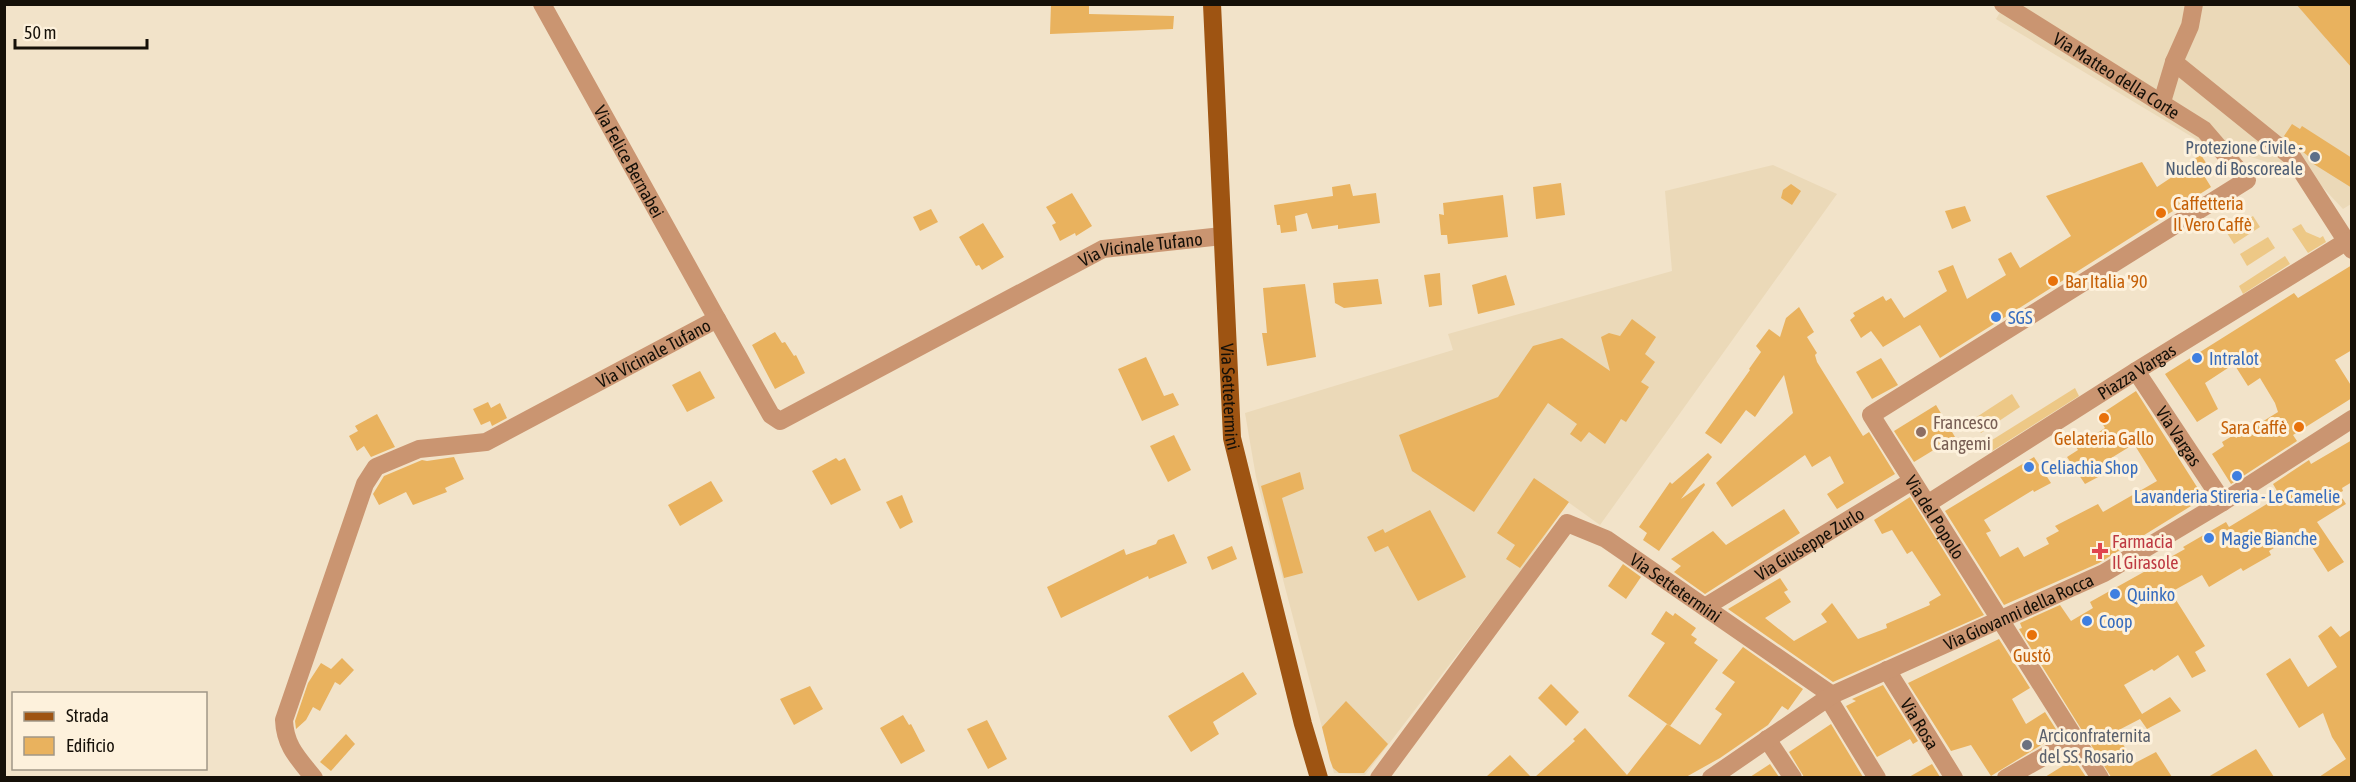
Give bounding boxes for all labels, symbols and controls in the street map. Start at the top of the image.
scale bar [15,12,147,50]
text: 50 m [24,22,56,43]
street label: Via Matteo della Corte [2049,28,2184,123]
street label: Via Felice Bernabei [590,102,669,221]
place label: Protezione Civile - Nucleo di Boscoreale [2165,137,2303,179]
marker: Protezione Civile - Nucleo di Boscoreale [2308,150,2322,164]
place label: Caffetteria Il Vero Caffè [2173,193,2252,235]
marker: Caffetteria Il Vero Caffè [2154,206,2168,220]
street label: Via Vicinale Tufano [1075,228,1204,271]
place label: Bar Italia '90 [2065,271,2147,292]
marker: Bar Italia '90 [2046,274,2060,288]
place label: SGS [2008,307,2033,328]
marker: SGS [1989,310,2003,324]
street label: Via Vicinale Tufano [593,314,714,392]
street label: Piazza Vargas [2093,339,2179,403]
street label: Via Settetermini [1217,343,1245,452]
place label: Intralot [2209,348,2259,369]
marker: Intralot [2190,351,2204,365]
street label: Via Vargas [2152,402,2207,470]
marker: Gelateria Gallo [2097,411,2111,425]
place label: Francesco Cangemi [1933,412,1998,454]
place label: Sara Caffè [2221,417,2287,438]
marker: Sara Caffè [2292,420,2306,434]
marker: Francesco Cangemi [1914,425,1928,439]
place label: Gelateria Gallo [2054,428,2154,449]
place label: Celiachia Shop [2041,457,2138,478]
marker: Celiachia Shop [2022,460,2036,474]
marker: Lavanderia Stireria - Le Camelie [2230,469,2244,483]
street label: Via del Popolo [1901,471,1969,563]
place label: Lavanderia Stireria - Le Camelie [2134,486,2340,507]
street label: Via Giuseppe Zurlo [1751,502,1867,585]
place label: Magie Bianche [2221,528,2317,549]
place label: Farmacia Il Girasole [2112,531,2178,573]
marker: Magie Bianche [2202,531,2216,545]
marker: Farmacia Il Girasole [2093,544,2107,558]
street label: Via Settetermini [1626,548,1726,626]
street label: Via Giovanni della Rocca [1940,569,2096,654]
place label: Quinko [2127,584,2175,605]
marker: Quinko [2108,587,2122,601]
place label: Coop [2099,611,2133,632]
marker: Coop [2080,614,2094,628]
marker: Gustó [2025,628,2039,642]
place label: Gustó [2013,645,2051,666]
legend [12,692,207,770]
street label: Via Rosa [1897,694,1944,753]
text: Strada [66,705,109,726]
place label: Arciconfraternita del SS. Rosario [2039,725,2151,767]
text: Edificio [66,735,115,756]
marker: Arciconfraternita del SS. Rosario [2020,738,2034,752]

